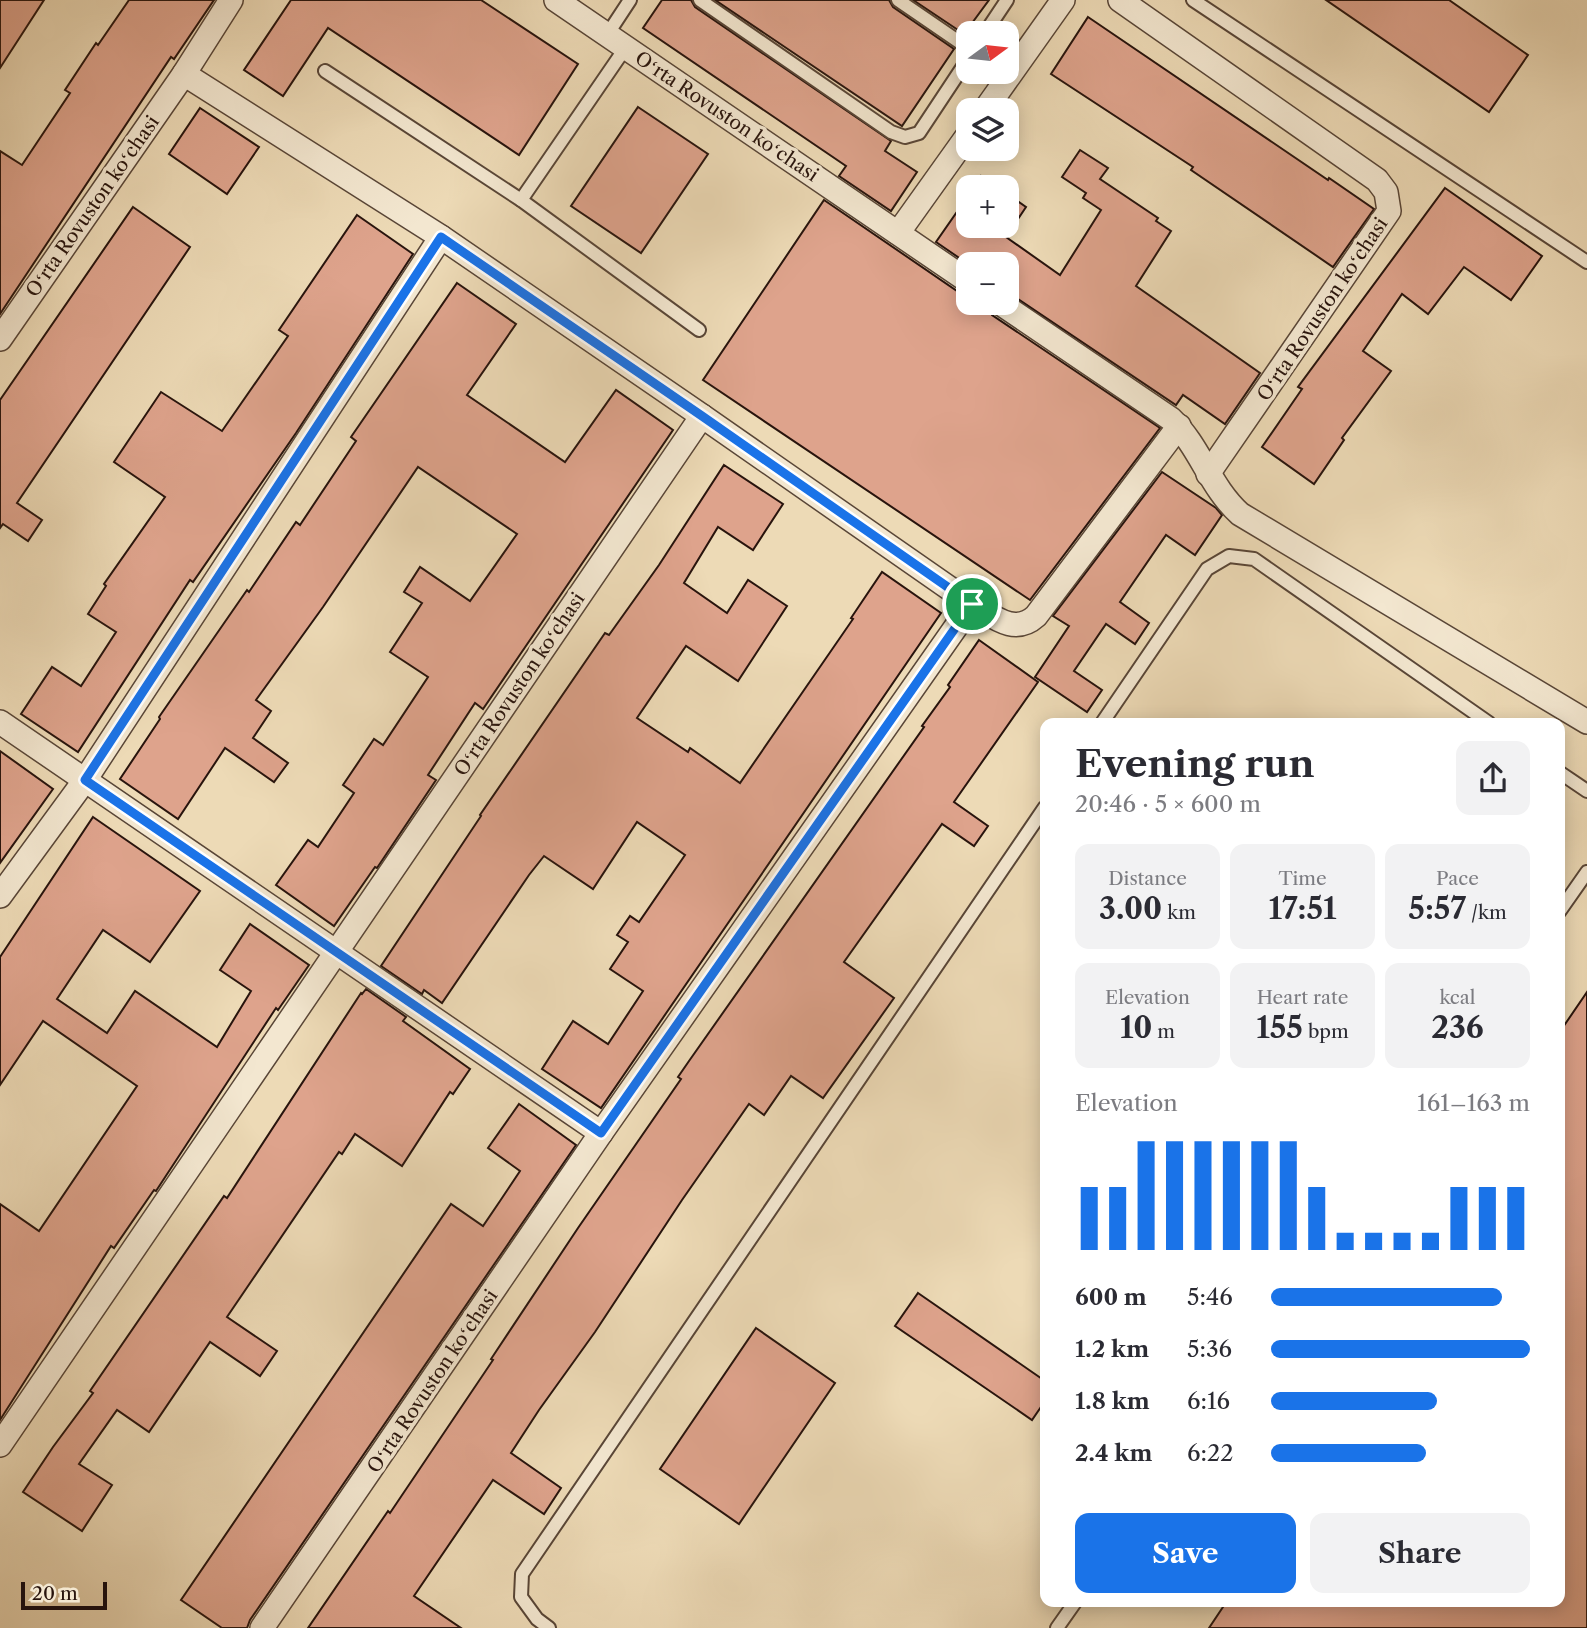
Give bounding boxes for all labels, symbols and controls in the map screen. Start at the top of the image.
north arrow [956,21,1018,84]
map controls [956,21,1019,315]
street label: Oʻrta Rovuston koʻchasi [631,46,823,187]
button: layers [956,98,1019,161]
street label: Oʻrta Rovuston koʻchasi [21,111,164,301]
button: + [956,175,1019,238]
street label: Oʻrta Rovuston koʻchasi [1252,213,1393,405]
button: − [956,252,1019,315]
pin [942,574,1002,634]
icon: arrive [953,585,991,623]
street label: Oʻrta Rovuston koʻchasi [449,588,590,780]
text: Evening run [1075,740,1315,787]
button: share [1456,741,1530,815]
text: 20:46 · 5 × 600 m [1075,790,1261,818]
text: Distance [1108,867,1187,890]
text: Time [1278,867,1327,890]
text: Pace [1436,867,1479,890]
text: 3.00 [1099,890,1162,927]
text: 17:51 [1268,890,1337,927]
text: 5:57 [1408,890,1466,927]
text: km [1162,901,1196,924]
text: /km [1466,901,1507,924]
text: Elevation [1105,986,1190,1009]
text: Heart rate [1257,986,1348,1009]
text: kcal [1440,986,1475,1009]
text: 10 [1120,1009,1152,1046]
text: 155 [1256,1009,1303,1046]
text: 236 [1431,1009,1484,1046]
text: m [1152,1020,1175,1043]
text: bpm [1303,1020,1349,1043]
text: Elevation [1075,1089,1178,1117]
text: 161–163 m [1417,1089,1530,1117]
text: 600 m [1075,1283,1147,1311]
text: 5:46 [1187,1283,1233,1311]
street label: Oʻrta Rovuston koʻchasi [362,1285,503,1477]
text: 1.2 km [1075,1335,1149,1363]
text: 5:36 [1187,1335,1232,1363]
text: 1.8 km [1075,1387,1150,1415]
text: 6:16 [1187,1387,1230,1415]
text: 2.4 km [1075,1439,1152,1467]
text: 6:22 [1187,1439,1233,1467]
button: Save [1075,1513,1296,1593]
button: Share [1310,1513,1530,1593]
scale bar [21,1579,107,1611]
text: 20 m [32,1582,78,1605]

